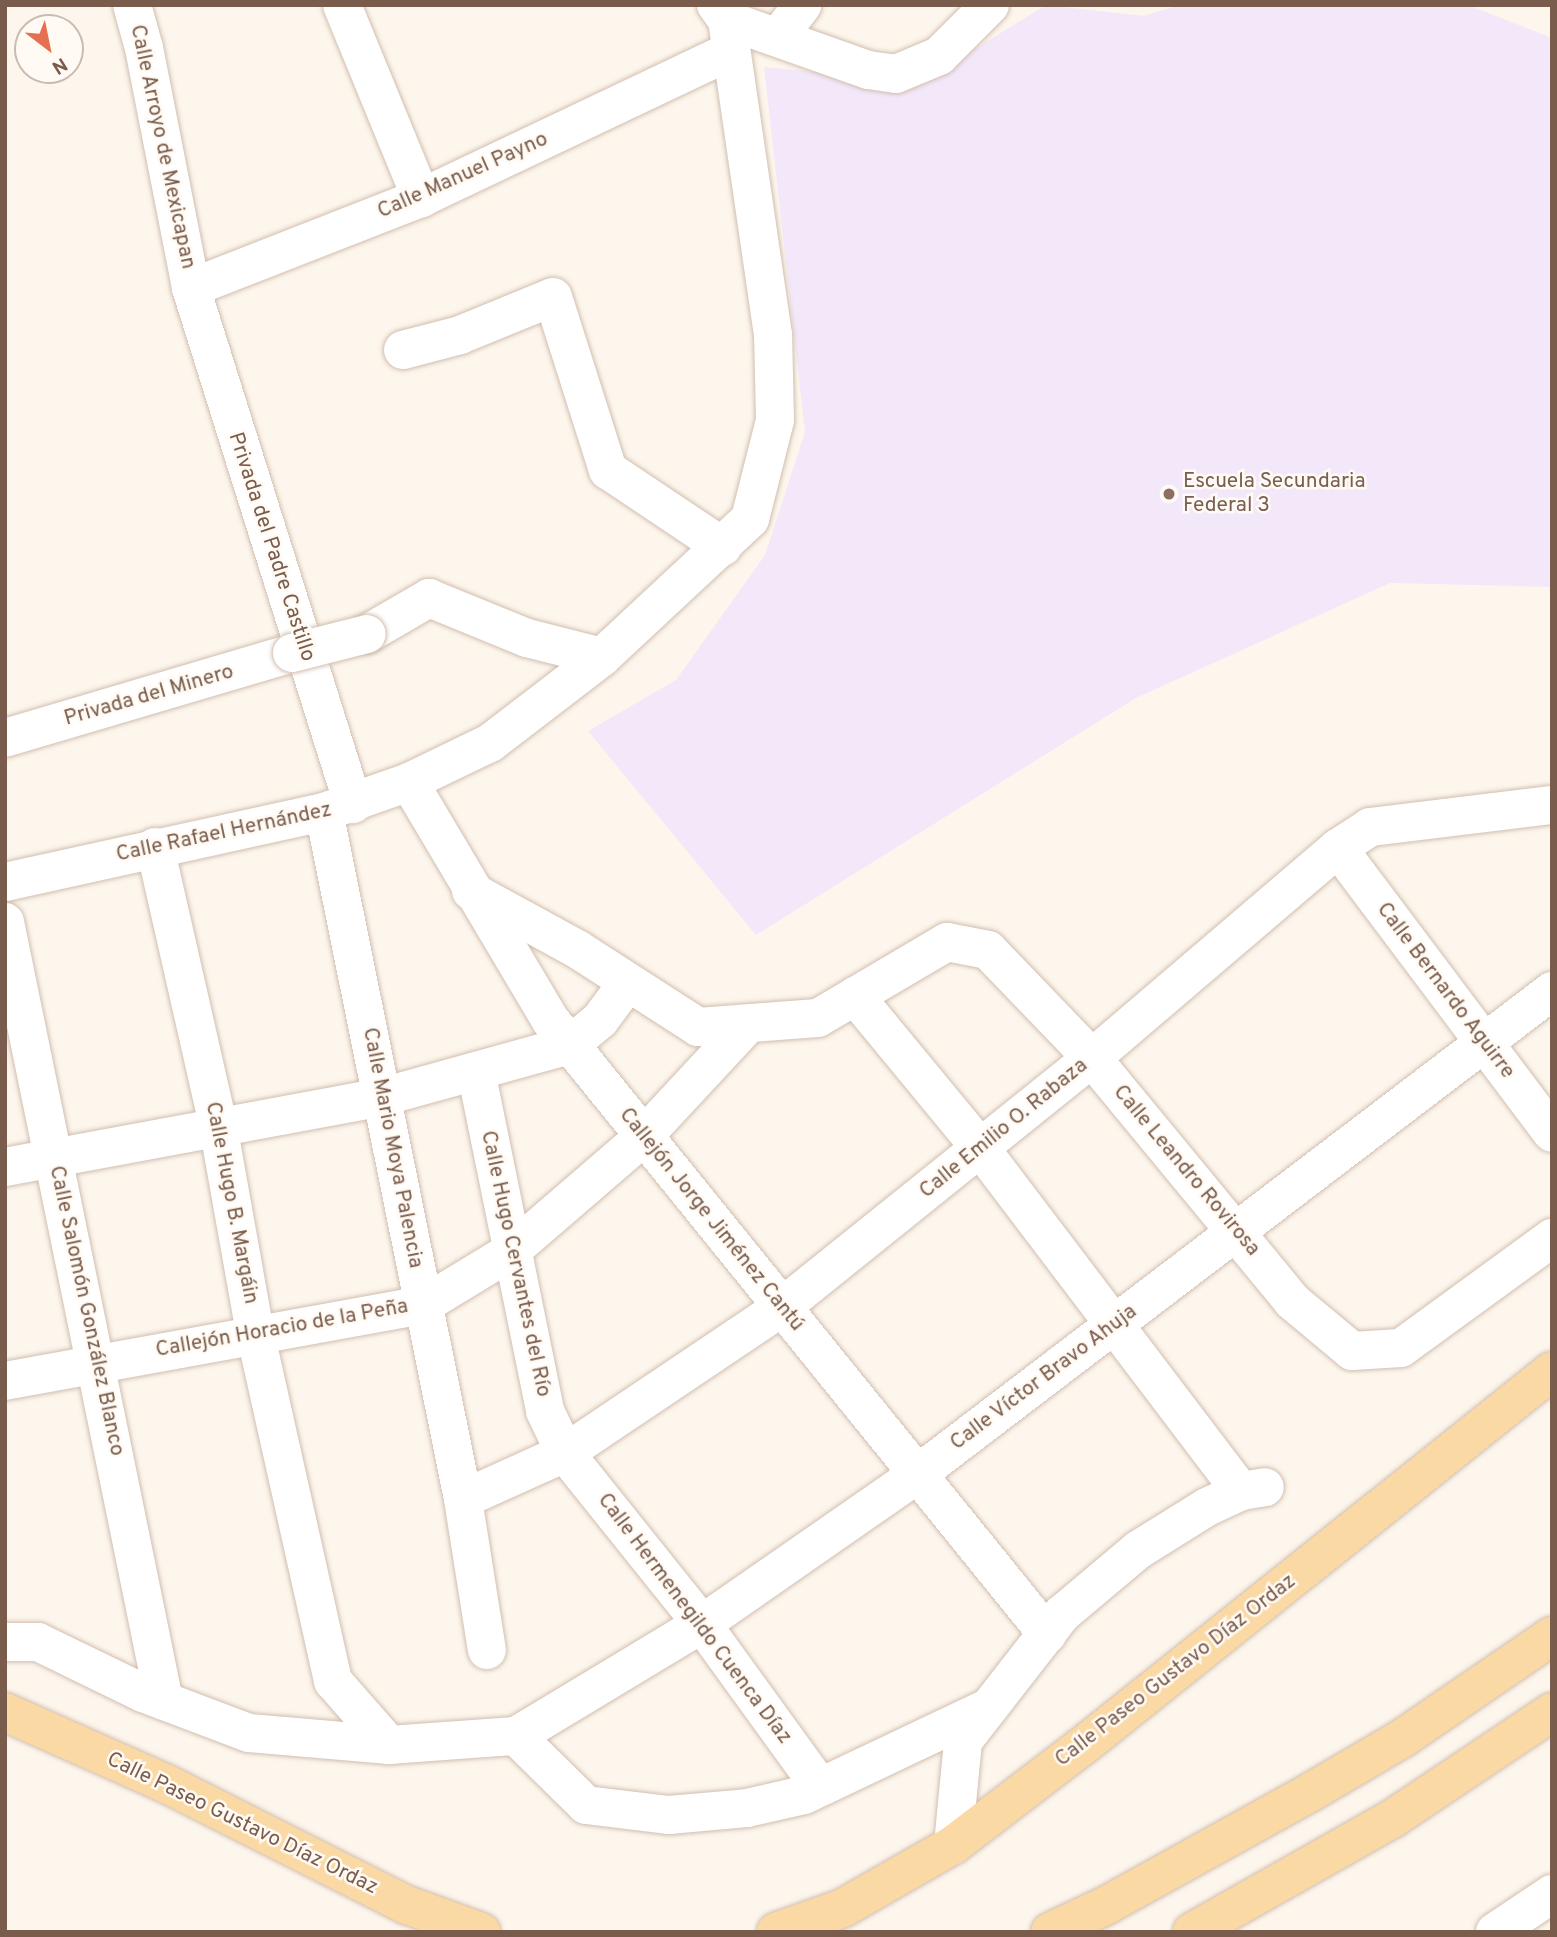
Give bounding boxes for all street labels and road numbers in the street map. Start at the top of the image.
street label: Calle Arroyo de Mexicapan [124,22,200,272]
street label: Calle Manuel Payno [374,127,552,225]
street label: Privada del Padre Castillo [222,429,320,665]
street label: Privada del Minero [61,660,237,732]
street label: Calle Rafael Hernández [114,798,334,868]
street label: Calle Bernardo Aguirre [1370,898,1520,1084]
street label: Calle Mario Moya Palencia [356,1026,428,1270]
street label: Calle Emilio O. Rabaza [915,1054,1093,1204]
street label: Calle Leandro Rovirosa [1107,1080,1265,1262]
street label: Calle Hugo B. Margáin [199,1100,263,1306]
street label: Callejón Jorge Jiménez Cantú [613,1103,809,1337]
street label: Calle Hugo Cervantes del Río [474,1129,556,1399]
street label: Calle Salomón González Blanco [43,1164,129,1458]
street label: Callejón Horacio de la Peña [154,1294,410,1364]
street label: Calle Víctor Bravo Ahuja [945,1299,1143,1457]
street label: Calle Hermenegildo Cuenca Díaz [591,1489,797,1749]
street label: Calle Paseo Gustavo Díaz Ordaz [1051,1569,1301,1773]
street label: Calle Paseo Gustavo Díaz Ordaz [102,1747,382,1901]

